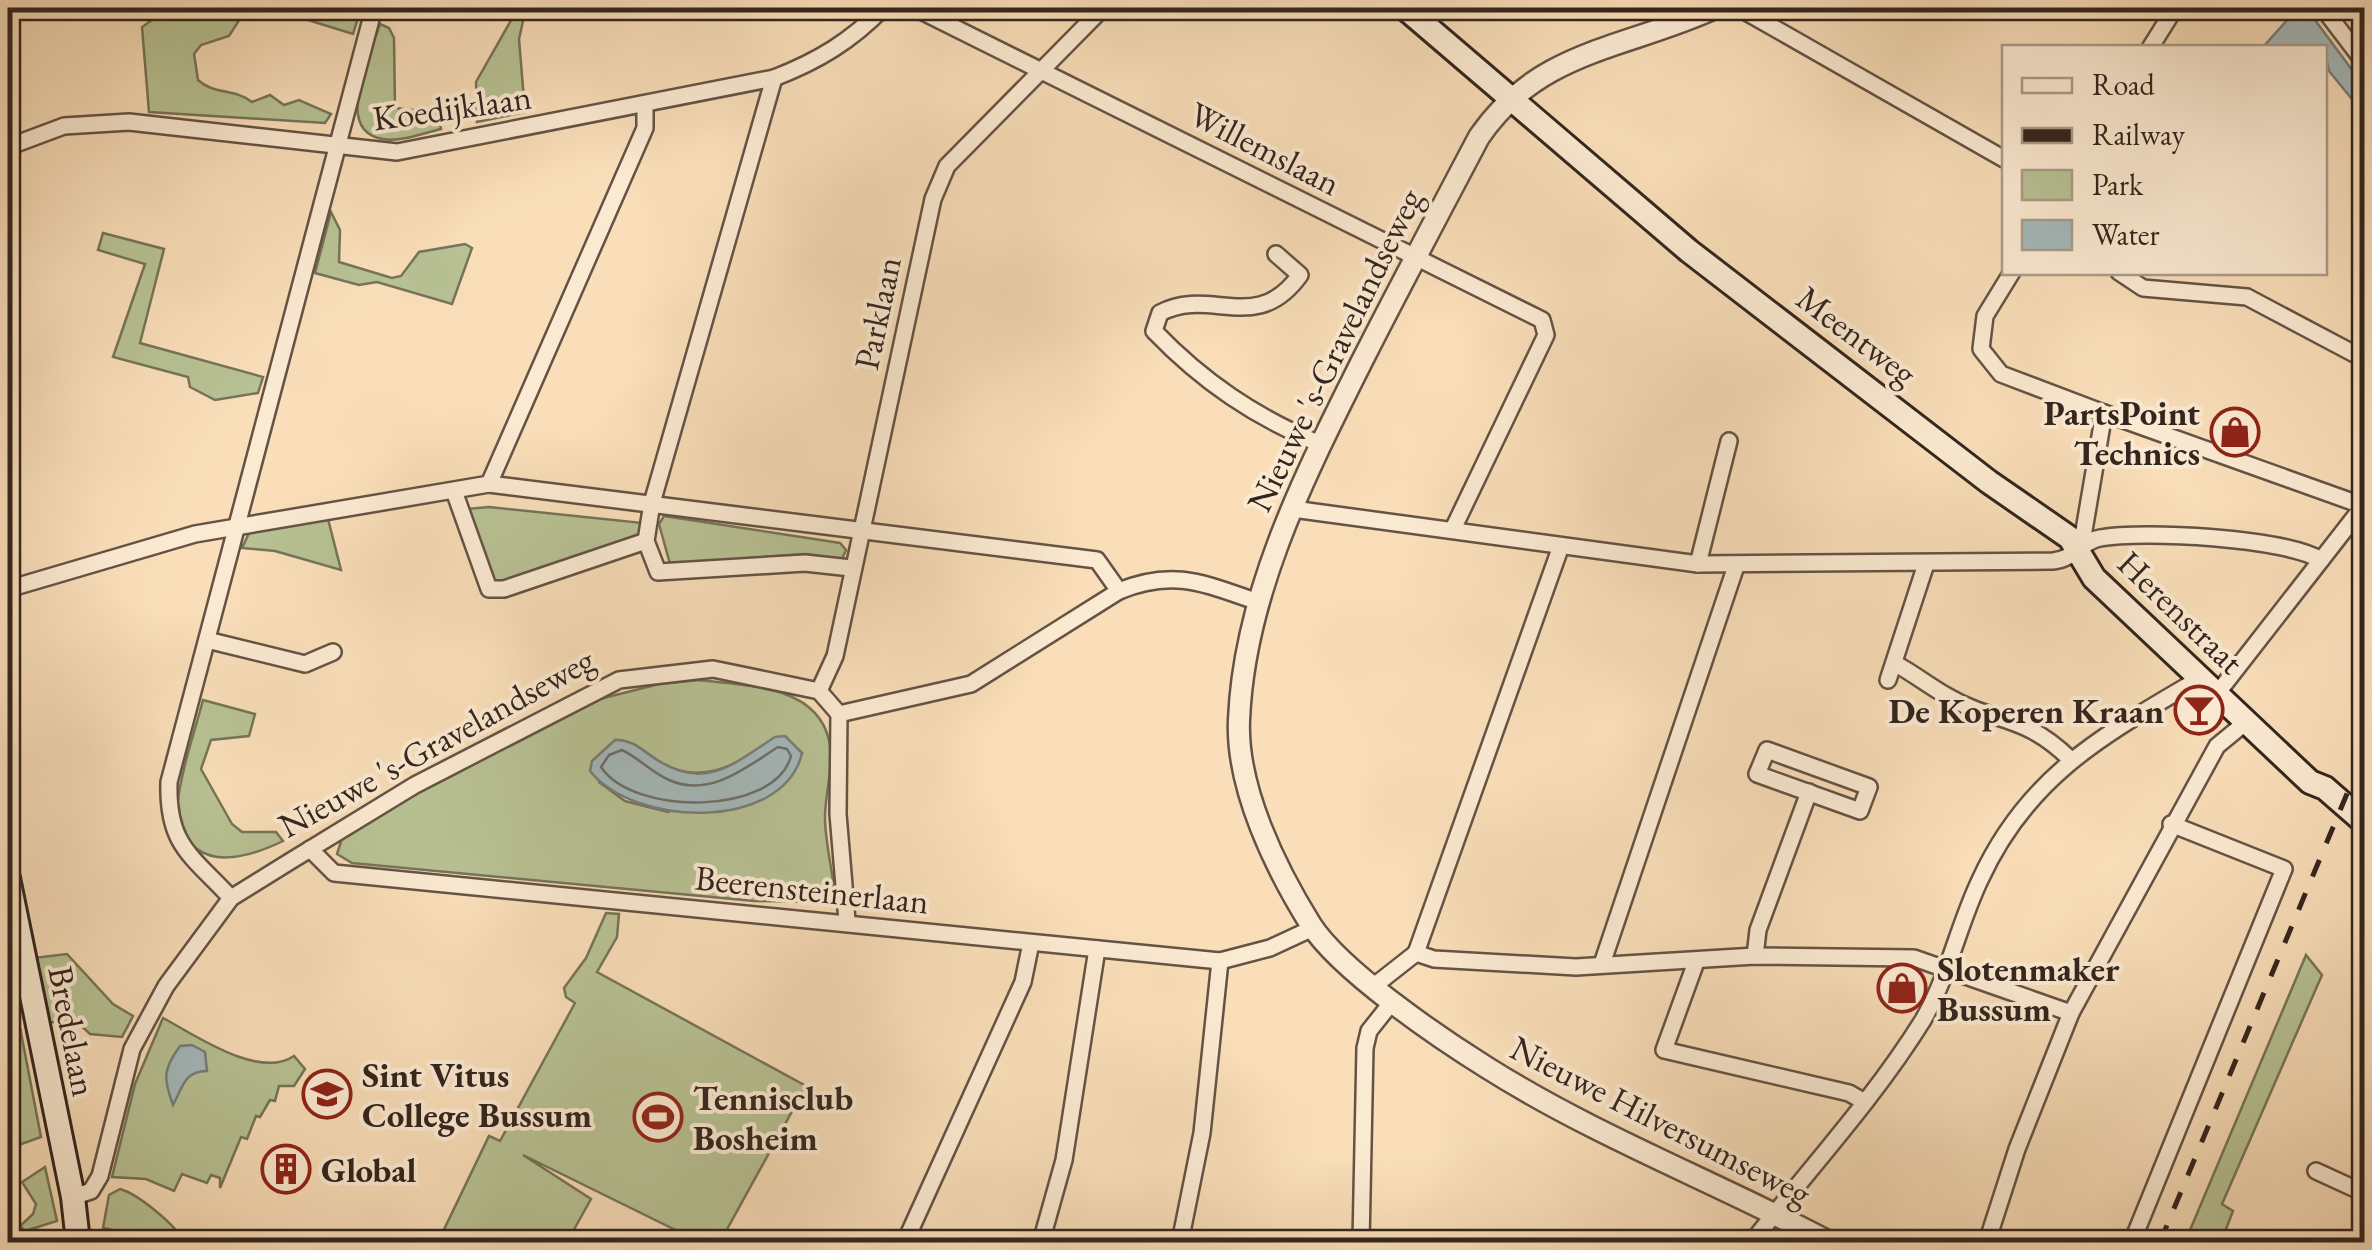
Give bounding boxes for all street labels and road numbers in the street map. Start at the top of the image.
street label: Koedijklaan [370,74,534,140]
street label: Willemslaan [1182,91,1348,205]
street label: Nieuwe 's-Gravelandseweg [1236,180,1432,519]
street label: Parklaan [843,252,911,374]
street label: Meentweg [1788,275,1927,395]
street label: Herenstraat [2108,541,2254,683]
street label: Nieuwe 's-Gravelandseweg [270,636,602,848]
street label: Beerensteinerlaan [693,854,931,924]
street label: Bredelaan [38,962,108,1100]
street label: Nieuwe Hilversumseweg [1503,1025,1819,1216]

